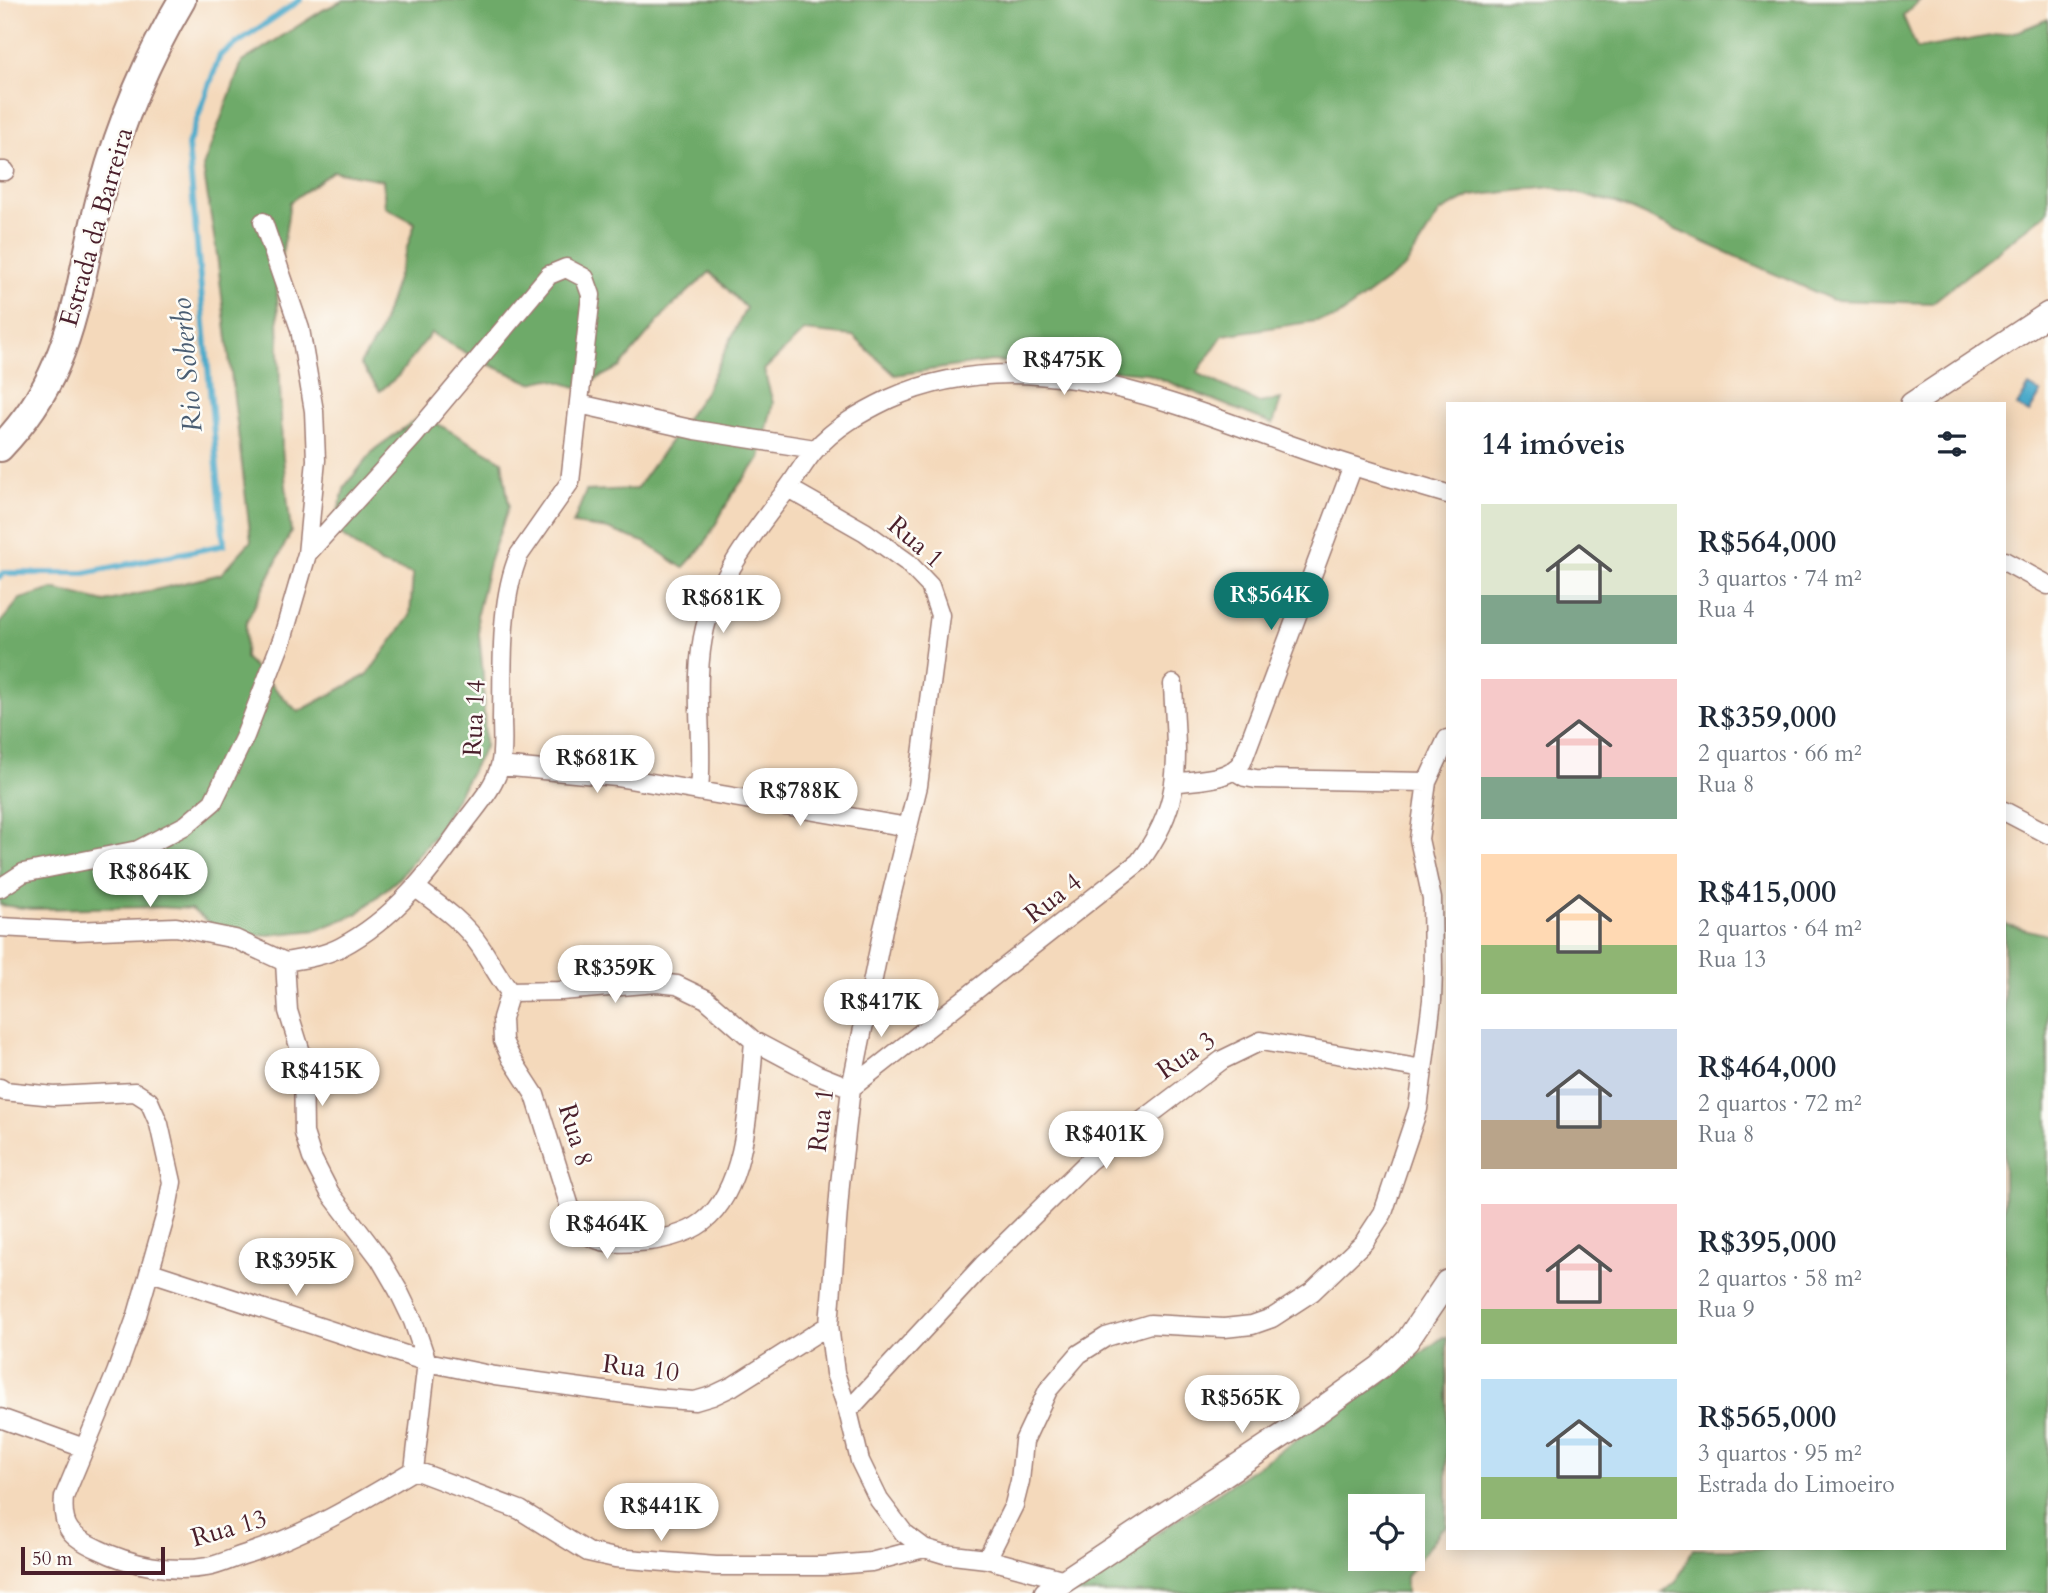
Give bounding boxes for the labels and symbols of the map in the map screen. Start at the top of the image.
street label: Estrada da Barreira [51,123,141,331]
water label: Rio Soberbo [162,296,212,434]
pin: R$475K [1007,338,1121,397]
street label: Rua 1 [880,508,952,576]
pin: R$564K [1214,572,1328,632]
pin: R$681K [666,576,780,635]
street label: Rua 14 [455,679,493,757]
pin: R$681K [540,736,654,795]
pin: R$788K [743,768,857,828]
pin: R$864K [93,850,207,909]
street label: Rua 4 [1017,865,1089,931]
pin: R$359K [558,946,672,1005]
pin: R$417K [824,979,938,1039]
street label: Rua 3 [1150,1023,1222,1087]
pin: R$415K [265,1048,379,1108]
street label: Rua 1 [800,1086,842,1154]
street label: Rua 8 [550,1099,602,1171]
pin: R$401K [1049,1112,1163,1171]
pin: R$464K [550,1202,664,1261]
pin: R$395K [239,1238,353,1298]
street label: Rua 10 [601,1346,681,1390]
pin: R$565K [1185,1376,1299,1435]
pin: R$441K [604,1484,718,1543]
street label: Rua 13 [187,1501,271,1555]
scale bar [21,1544,164,1576]

